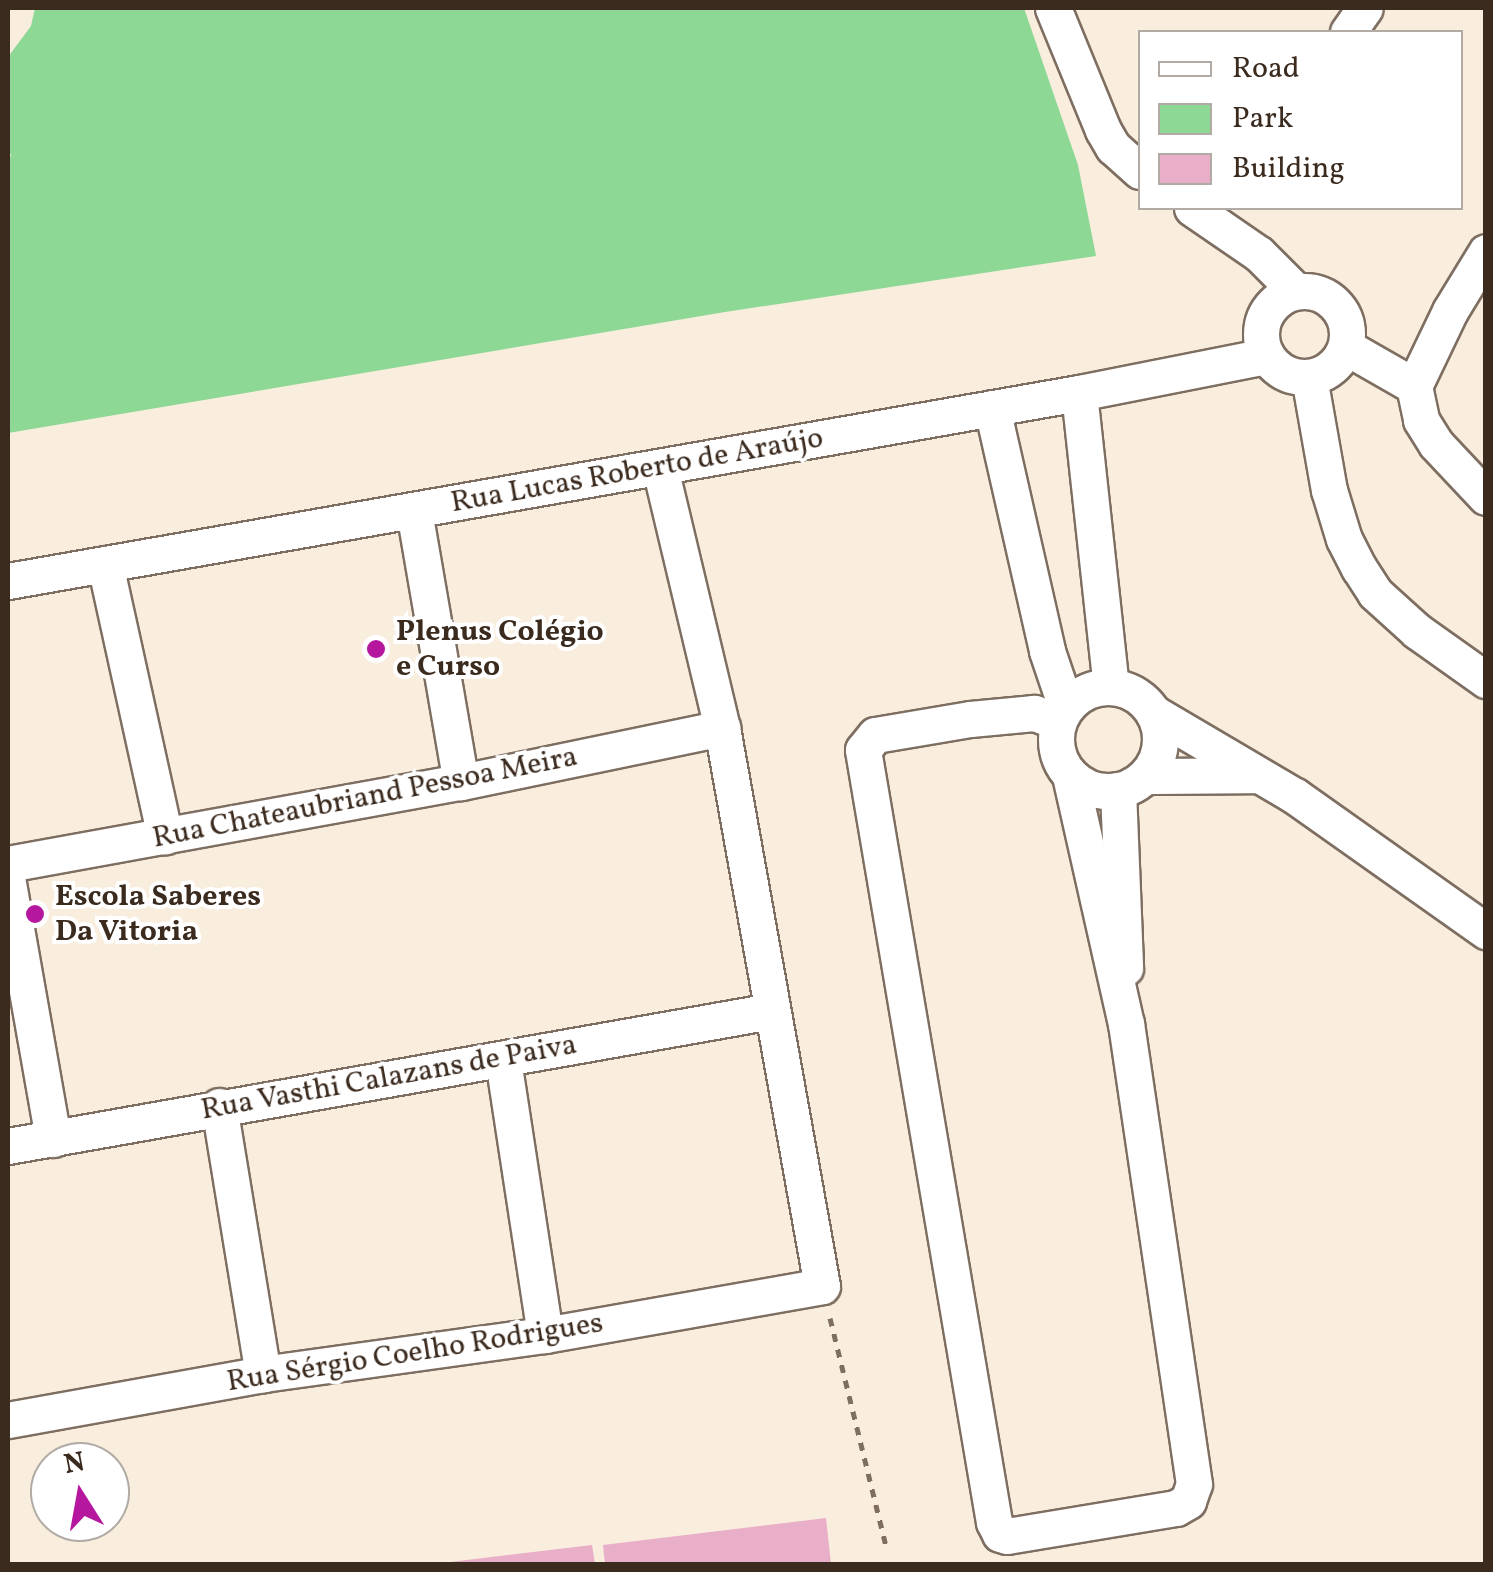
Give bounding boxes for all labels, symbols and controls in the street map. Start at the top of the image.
legend [1138,30,1463,210]
text: Road [1232,48,1300,90]
text: Park [1232,98,1293,140]
text: Building [1232,148,1345,190]
street label: Rua Lucas Roberto de Araújo [448,421,826,521]
place label: Plenus Colégio e Curso [396,614,604,684]
marker: Plenus Colégio e Curso [365,638,387,660]
street label: Rua Chateaubriand Pessoa Meira [149,739,581,857]
place label: Escola Saberes Da Vitoria [55,879,261,950]
marker: Escola Saberes Da Vitoria [24,903,46,925]
street label: Rua Vasthi Calazans de Paiva [198,1027,580,1129]
street label: Rua Sérgio Coelho Rodrigues [224,1305,606,1401]
north arrow [30,1442,130,1542]
text: N [61,1443,88,1485]

